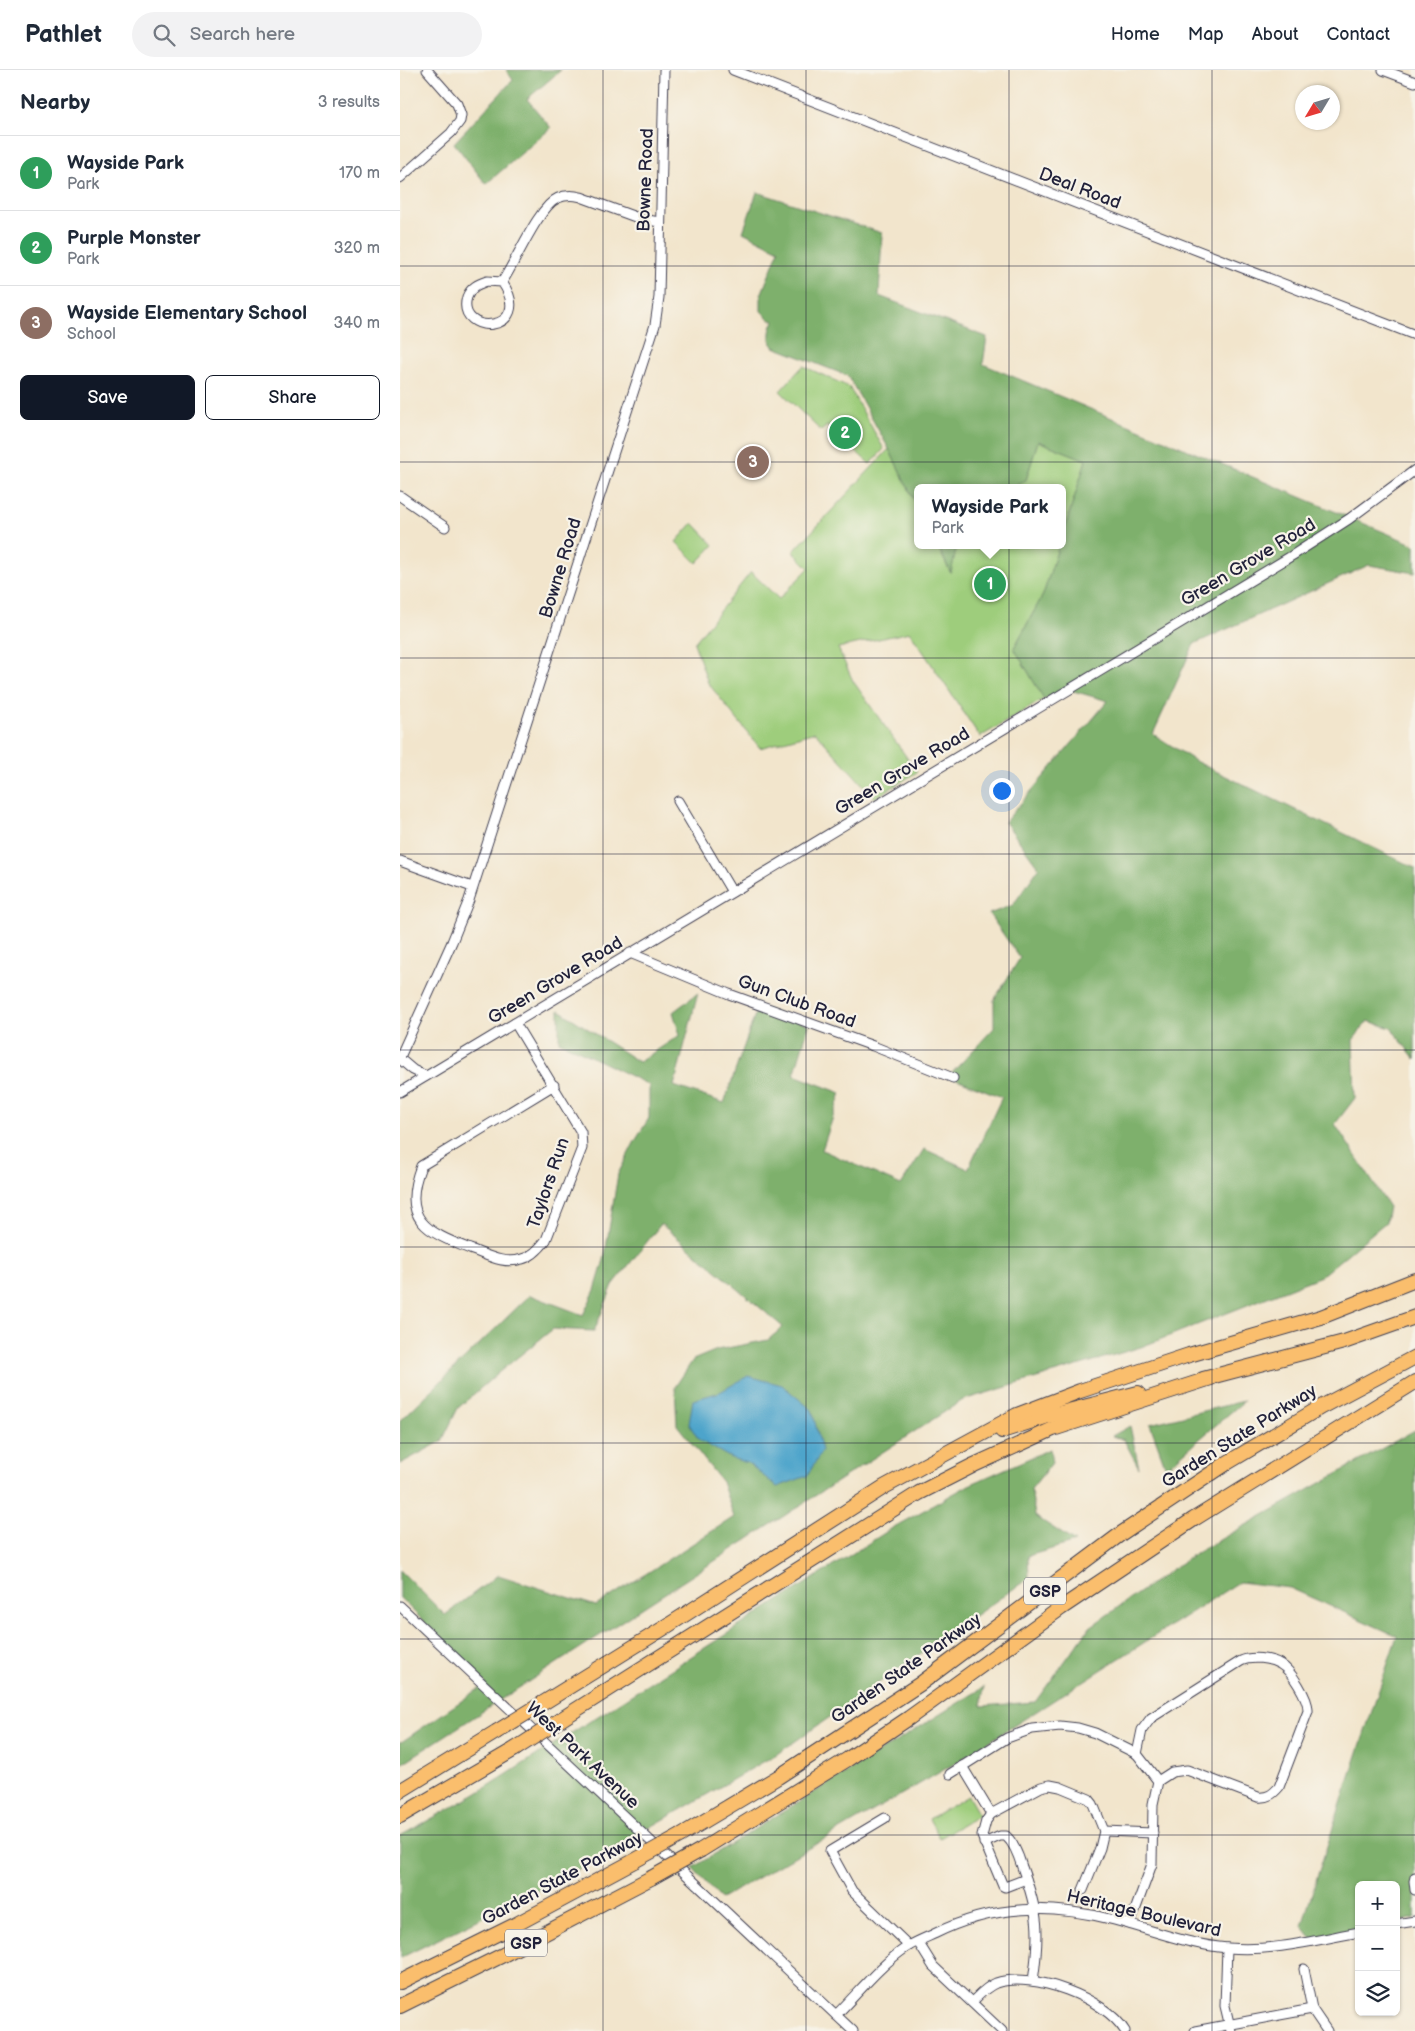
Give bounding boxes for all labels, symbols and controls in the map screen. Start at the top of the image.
search box [132,12,482,57]
text: Pathlet [25,20,102,49]
icon: search [150,21,178,49]
text: Search here [190,23,295,46]
text: Home [1111,24,1160,45]
text: Map [1188,24,1224,45]
text: About [1252,24,1299,45]
text: Contact [1327,24,1390,45]
north arrow [1295,85,1340,130]
text: Nearby [20,90,90,115]
text: 3 results [318,93,380,112]
street label: Bowne Road [633,128,658,232]
text: Wayside Park [67,152,184,175]
street label: Deal Road [1036,163,1124,214]
text: 1 [33,164,39,183]
text: 170 m [339,164,380,183]
text: Park [67,175,99,194]
text: Purple Monster [67,227,201,250]
text: 2 [31,239,41,258]
text: 320 m [334,239,380,258]
text: Park [67,250,99,269]
text: Wayside Elementary School [67,302,307,325]
text: 3 [31,314,41,333]
text: 340 m [333,314,380,333]
text: School [67,325,116,344]
button: Save [20,375,195,420]
button: Share [205,375,380,420]
pin: 2 [829,414,861,452]
pin: 3 [737,443,769,481]
popup [914,484,1066,549]
text: Wayside Park [932,496,1048,519]
street label: Green Grove Road [1177,514,1319,611]
street label: Bowne Road [535,515,586,621]
text: Park [932,519,964,538]
pin: 1 [974,565,1006,603]
street label: Green Grove Road [831,723,973,820]
your location [989,778,1015,804]
street label: Green Grove Road [484,932,626,1029]
street label: Gun Club Road [735,970,859,1033]
street label: Taylors Run [523,1135,574,1231]
street label: Garden State Parkway [1158,1380,1321,1493]
road number: GSP [1024,1578,1066,1604]
street label: Garden State Parkway [827,1608,986,1728]
street label: West Park Avenue [522,1698,644,1813]
street label: Garden State Parkway [479,1827,647,1930]
map controls [1355,1881,1400,2016]
button: + [1355,1881,1400,1926]
street label: Heritage Boulevard [1065,1886,1223,1941]
button: − [1355,1926,1400,1971]
road number: GSP [505,1930,547,1956]
button: layers [1355,1971,1400,2016]

